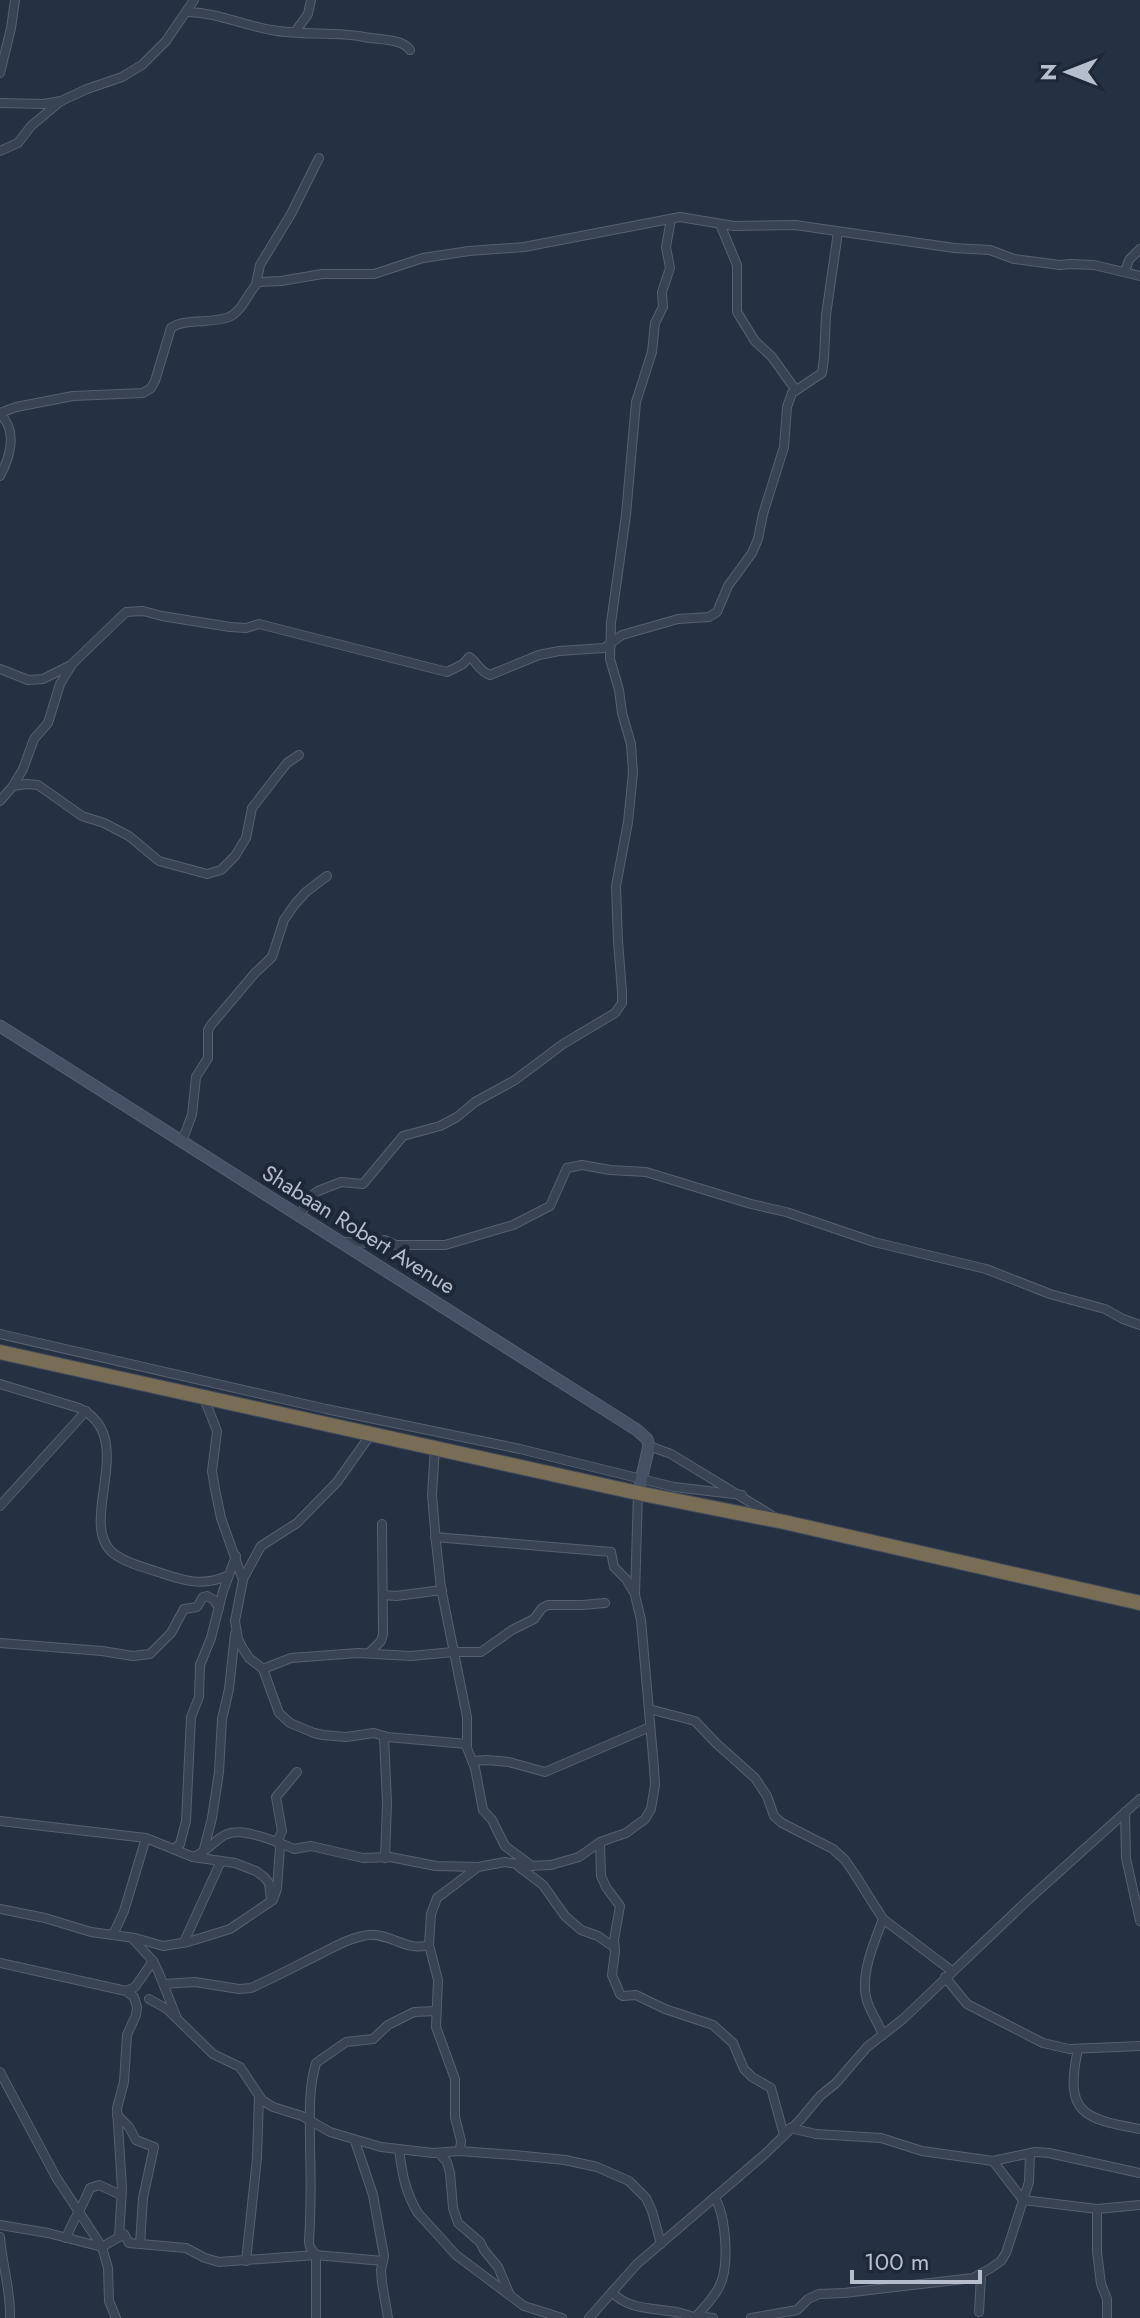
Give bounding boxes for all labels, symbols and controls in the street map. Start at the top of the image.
north arrow [1028,32,1108,112]
text: N [1032,63,1064,81]
street label: Shabaan Robert Avenue [256,1157,462,1301]
scale bar [852,2234,980,2284]
text: 100 m [864,2244,930,2279]

